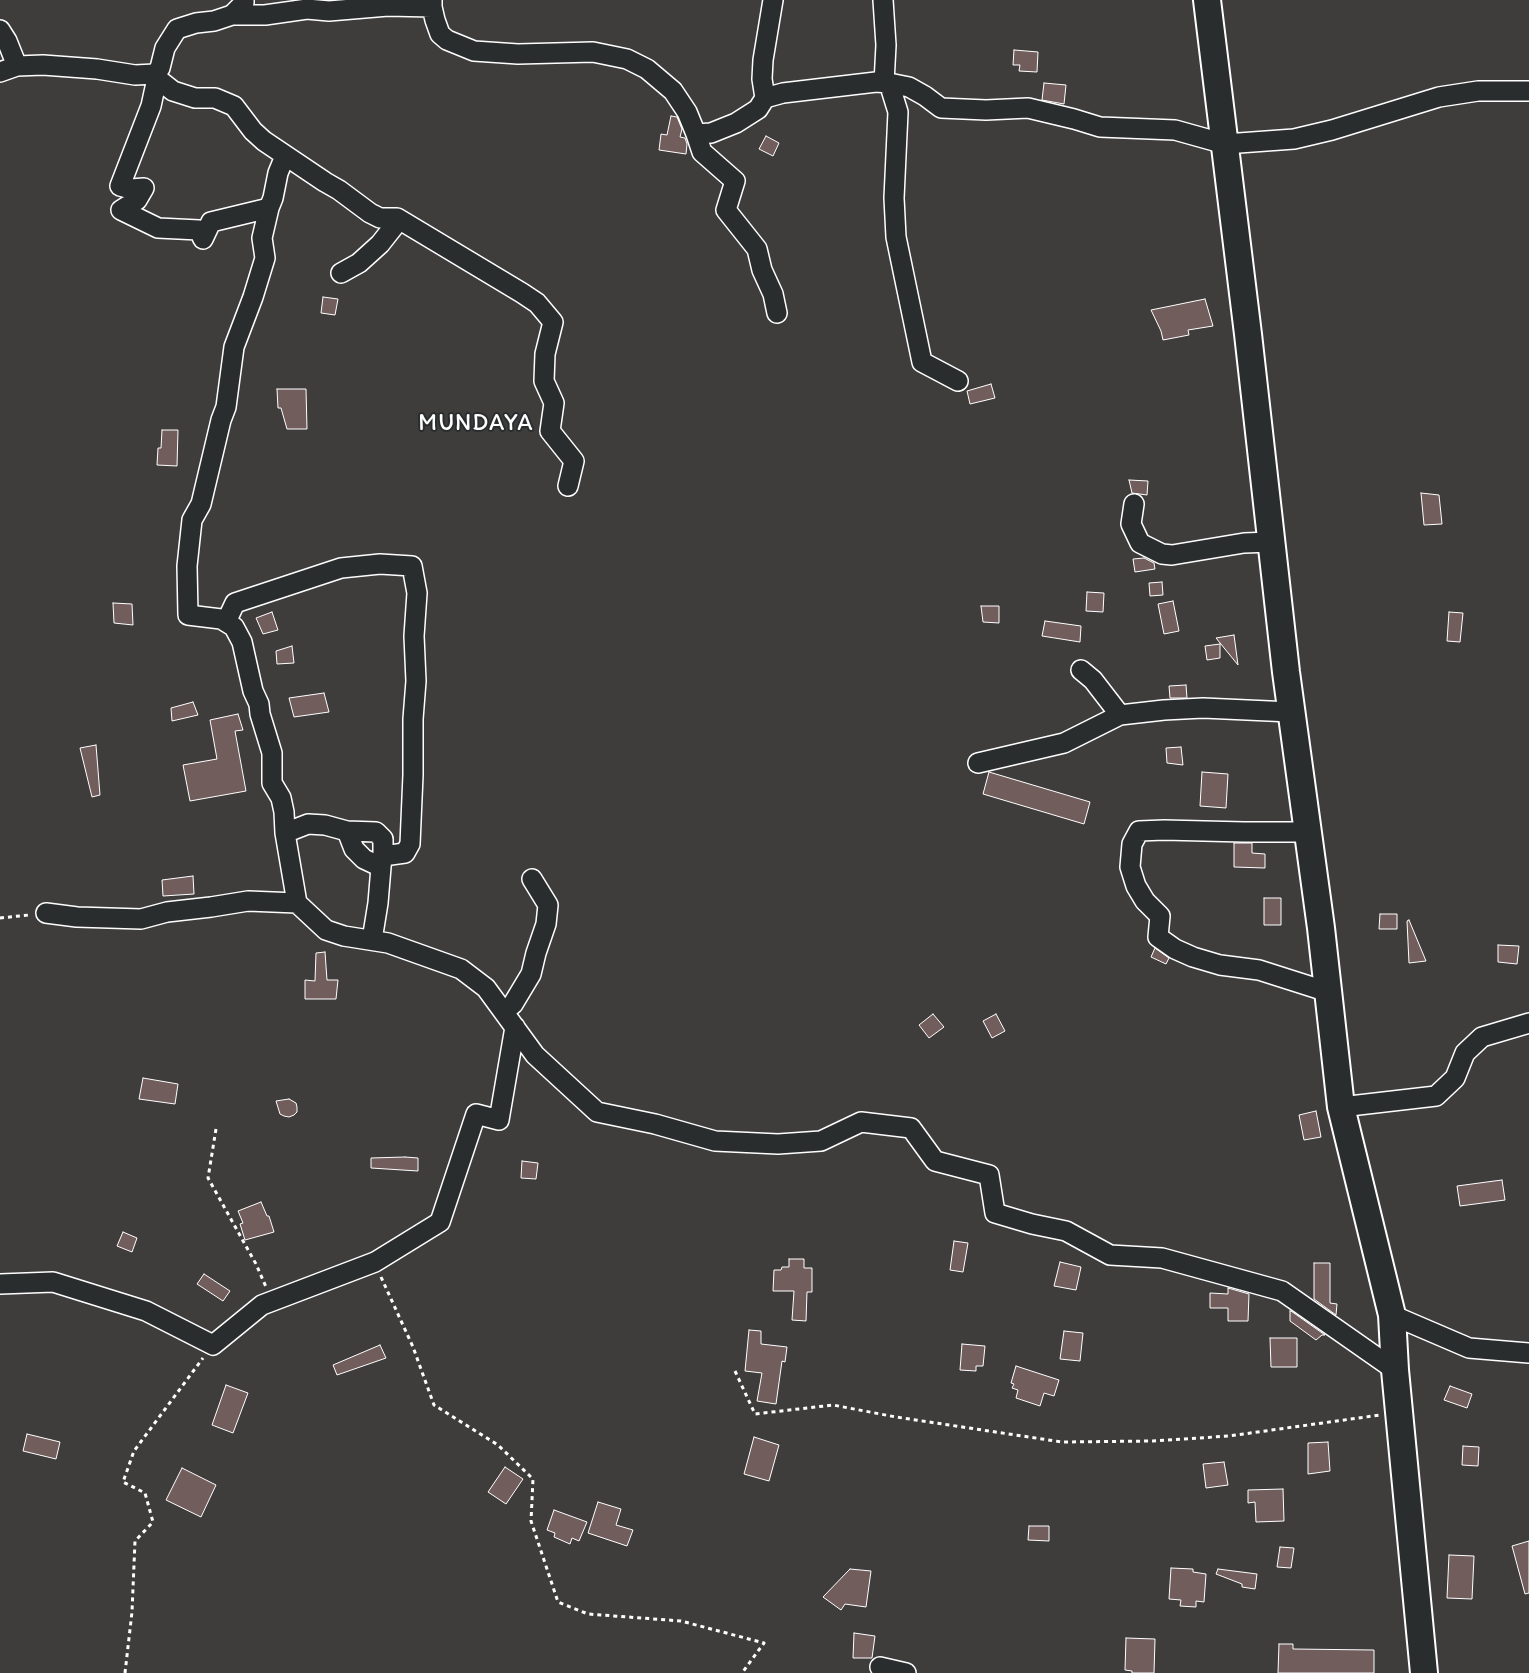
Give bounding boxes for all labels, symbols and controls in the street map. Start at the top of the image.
district label: MUNDAYA [416,410,536,438]

